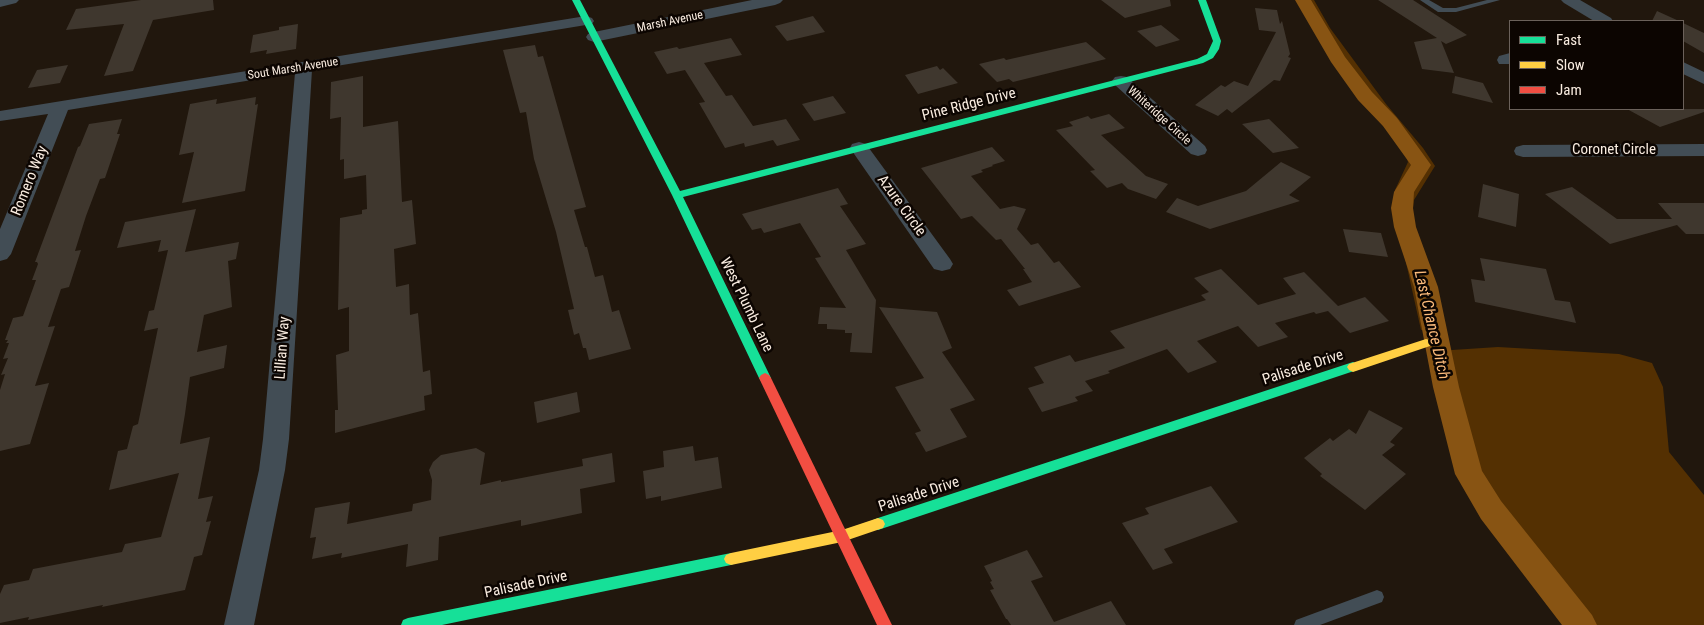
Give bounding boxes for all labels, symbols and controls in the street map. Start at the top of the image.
street label: Marsh Avenue [636,8,704,36]
legend [1509,20,1684,110]
text: Fast [1556,31,1581,49]
street label: Sout Marsh Avenue [247,55,339,83]
text: Slow [1556,56,1585,74]
text: Jam [1556,81,1582,99]
street label: Whiteridge Circle [1124,84,1194,148]
street label: Pine Ridge Drive [920,85,1018,125]
street label: Coronet Circle [1572,141,1656,159]
street label: Romero Way [8,143,52,219]
street label: Azure Circle [873,172,929,240]
street label: West Plumb Lane [715,255,777,355]
water label: Last Chance Ditch [1409,269,1453,381]
street label: Lillian Way [272,316,294,380]
street label: Palisade Drive [1260,346,1346,390]
street label: Palisade Drive [876,473,962,517]
street label: Palisade Drive [483,567,569,603]

